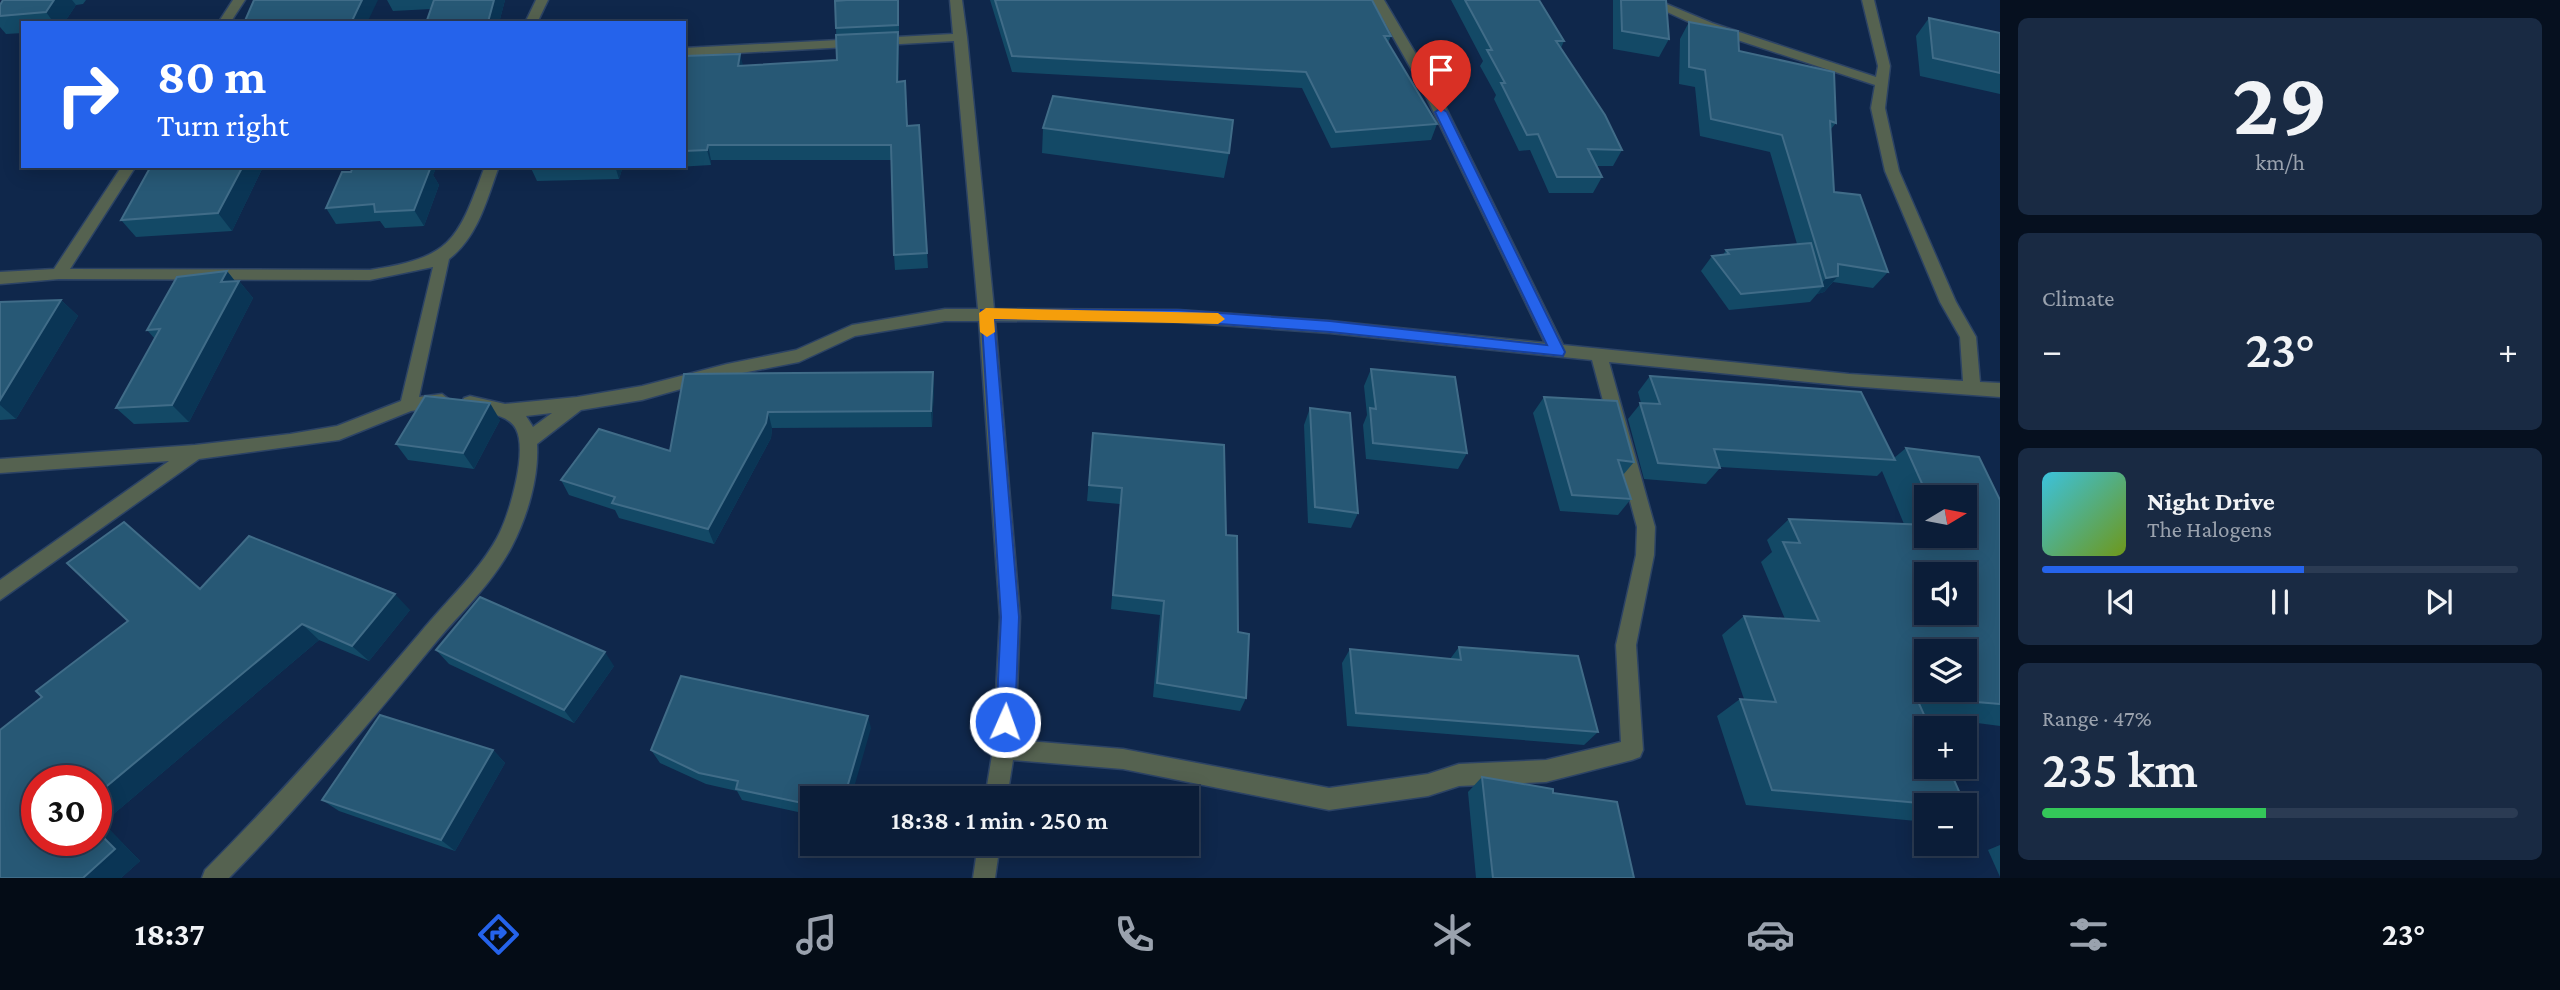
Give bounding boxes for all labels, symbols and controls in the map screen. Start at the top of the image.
pin [1411,40,1471,112]
icon: right [42,49,133,140]
text: 80 m [157,49,266,104]
icon: arrive [1422,51,1460,89]
text: 29 [2232,52,2328,154]
text: Turn right [157,107,289,143]
text: km/h [2255,149,2305,175]
text: Climate [2042,285,2114,311]
text: 23° [2245,320,2315,378]
text: − [2042,329,2062,371]
text: + [2498,329,2518,371]
north arrow [1914,485,1978,548]
map controls [1914,485,1977,856]
text: Night Drive [2147,487,2275,516]
text: The Halogens [2147,516,2272,542]
button: sound [1914,562,1977,625]
icon: previous [2102,583,2140,621]
icon: pause [2261,583,2299,621]
icon: next [2420,583,2458,621]
button: layers [1914,639,1977,702]
position arrow [968,685,1042,759]
text: Range · 47% [2042,705,2152,731]
button: + [1914,716,1977,779]
text: 235 km [2042,740,2198,798]
speed limit sign: 30 [21,765,112,856]
button: − [1914,793,1977,856]
text: 18:38 · 1 min · 250 m [891,806,1108,835]
icon: directions [474,910,523,959]
icon: music [792,910,841,959]
icon: phone [1110,910,1159,959]
icon: climate [1428,910,1477,959]
icon: car [1746,910,1795,959]
icon: filters [2064,910,2113,959]
text: 18:37 [135,916,205,952]
text: 23° [2382,916,2425,952]

